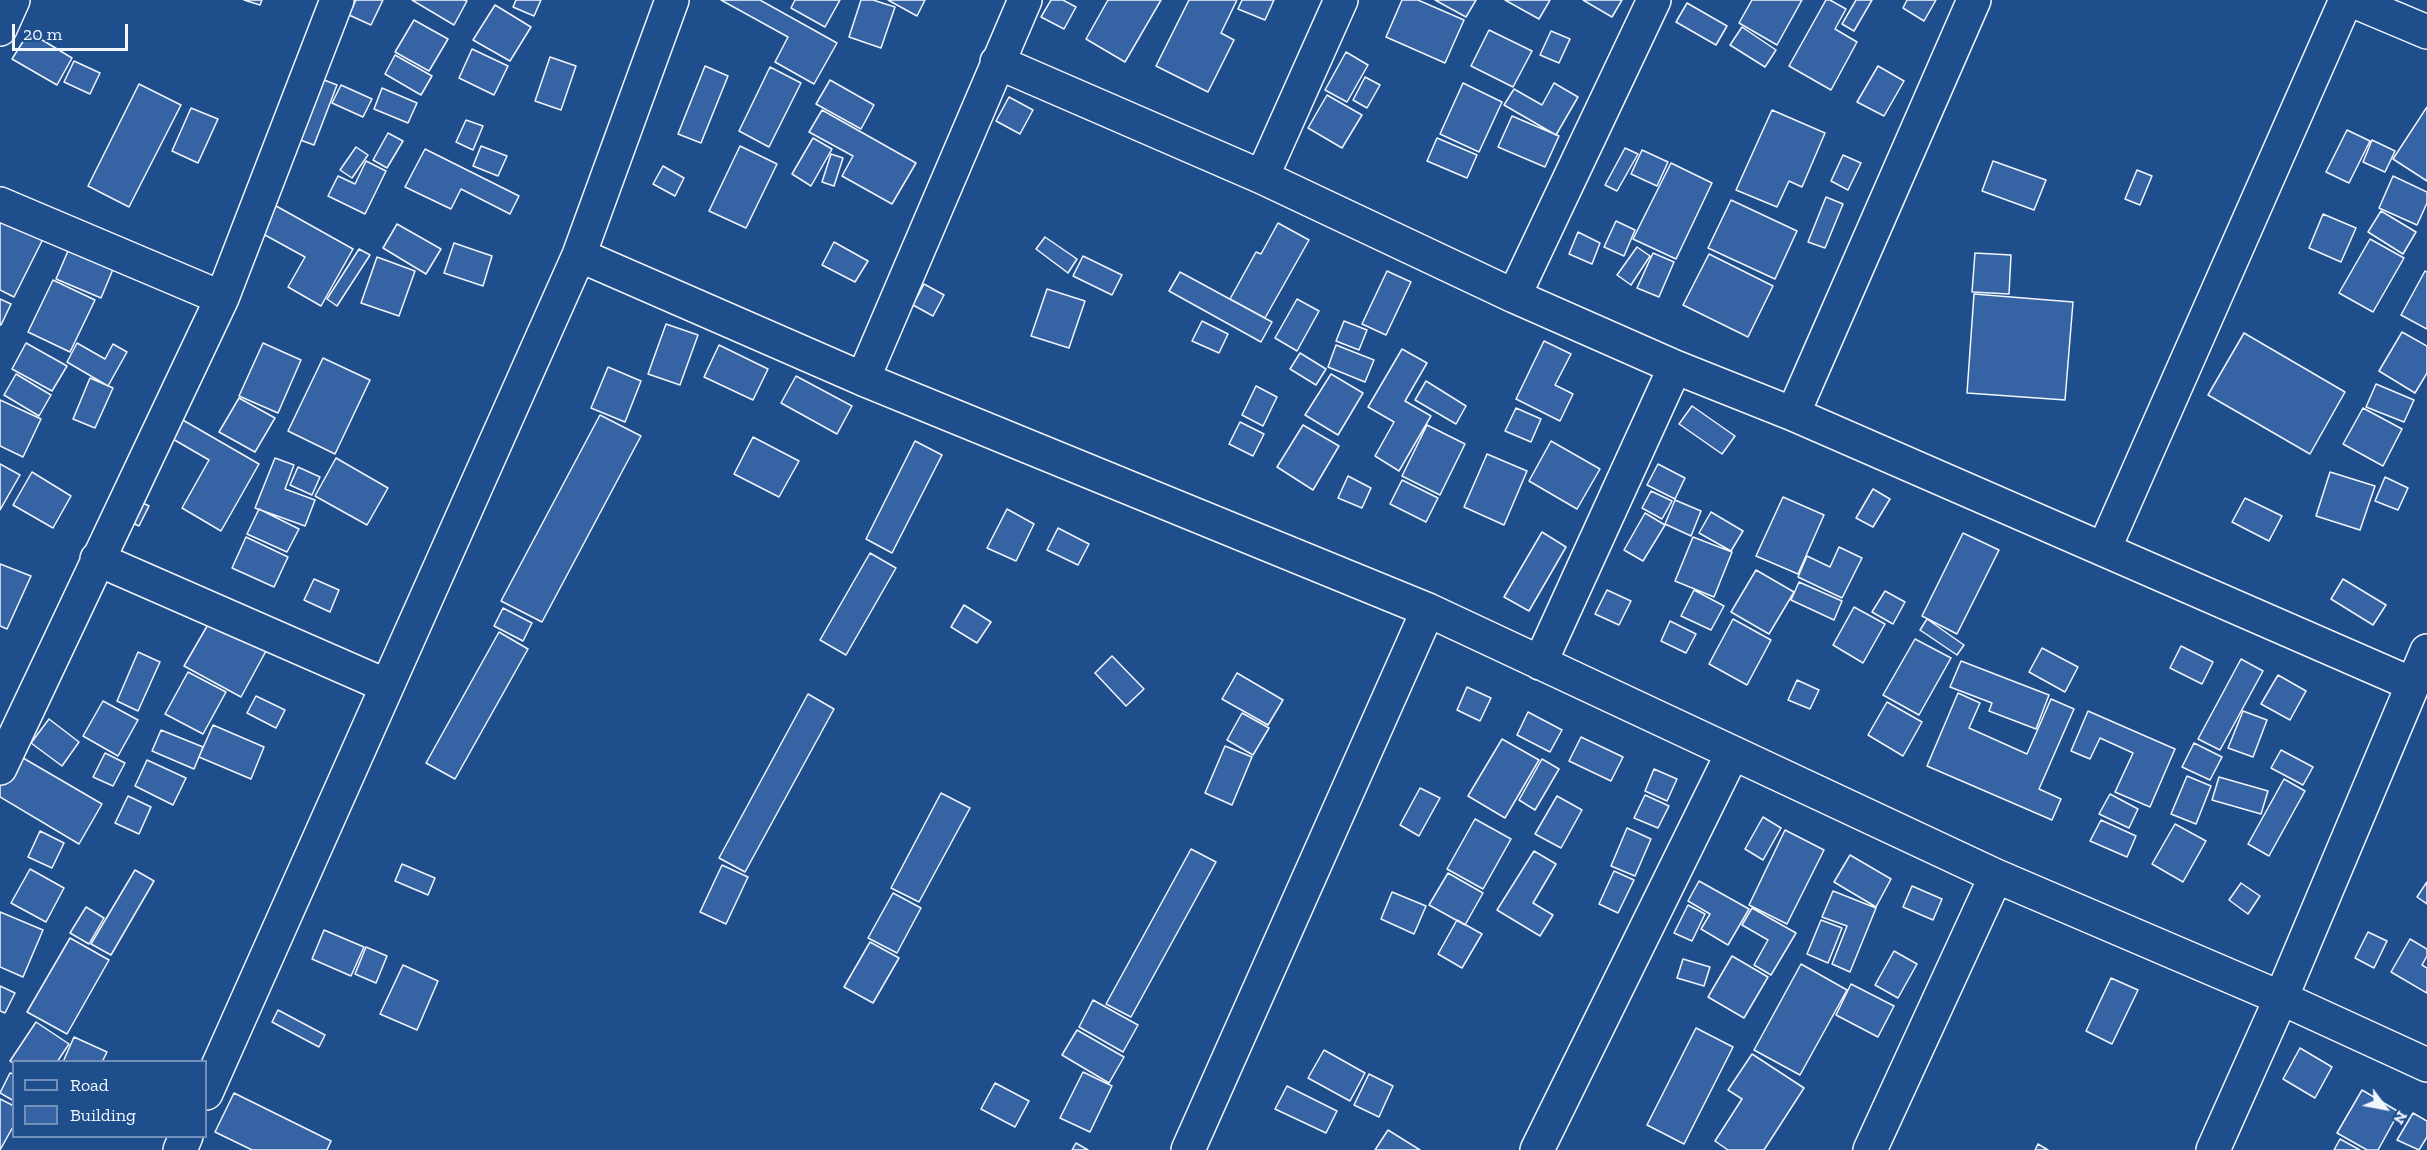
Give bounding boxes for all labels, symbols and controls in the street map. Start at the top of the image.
scale bar [15,12,130,50]
text: 20 m [23,23,62,45]
legend [12,1060,207,1138]
text: Road [70,1074,109,1096]
north arrow [2355,1078,2415,1138]
text: Building [70,1104,136,1126]
text: N [2389,1108,2412,1128]

